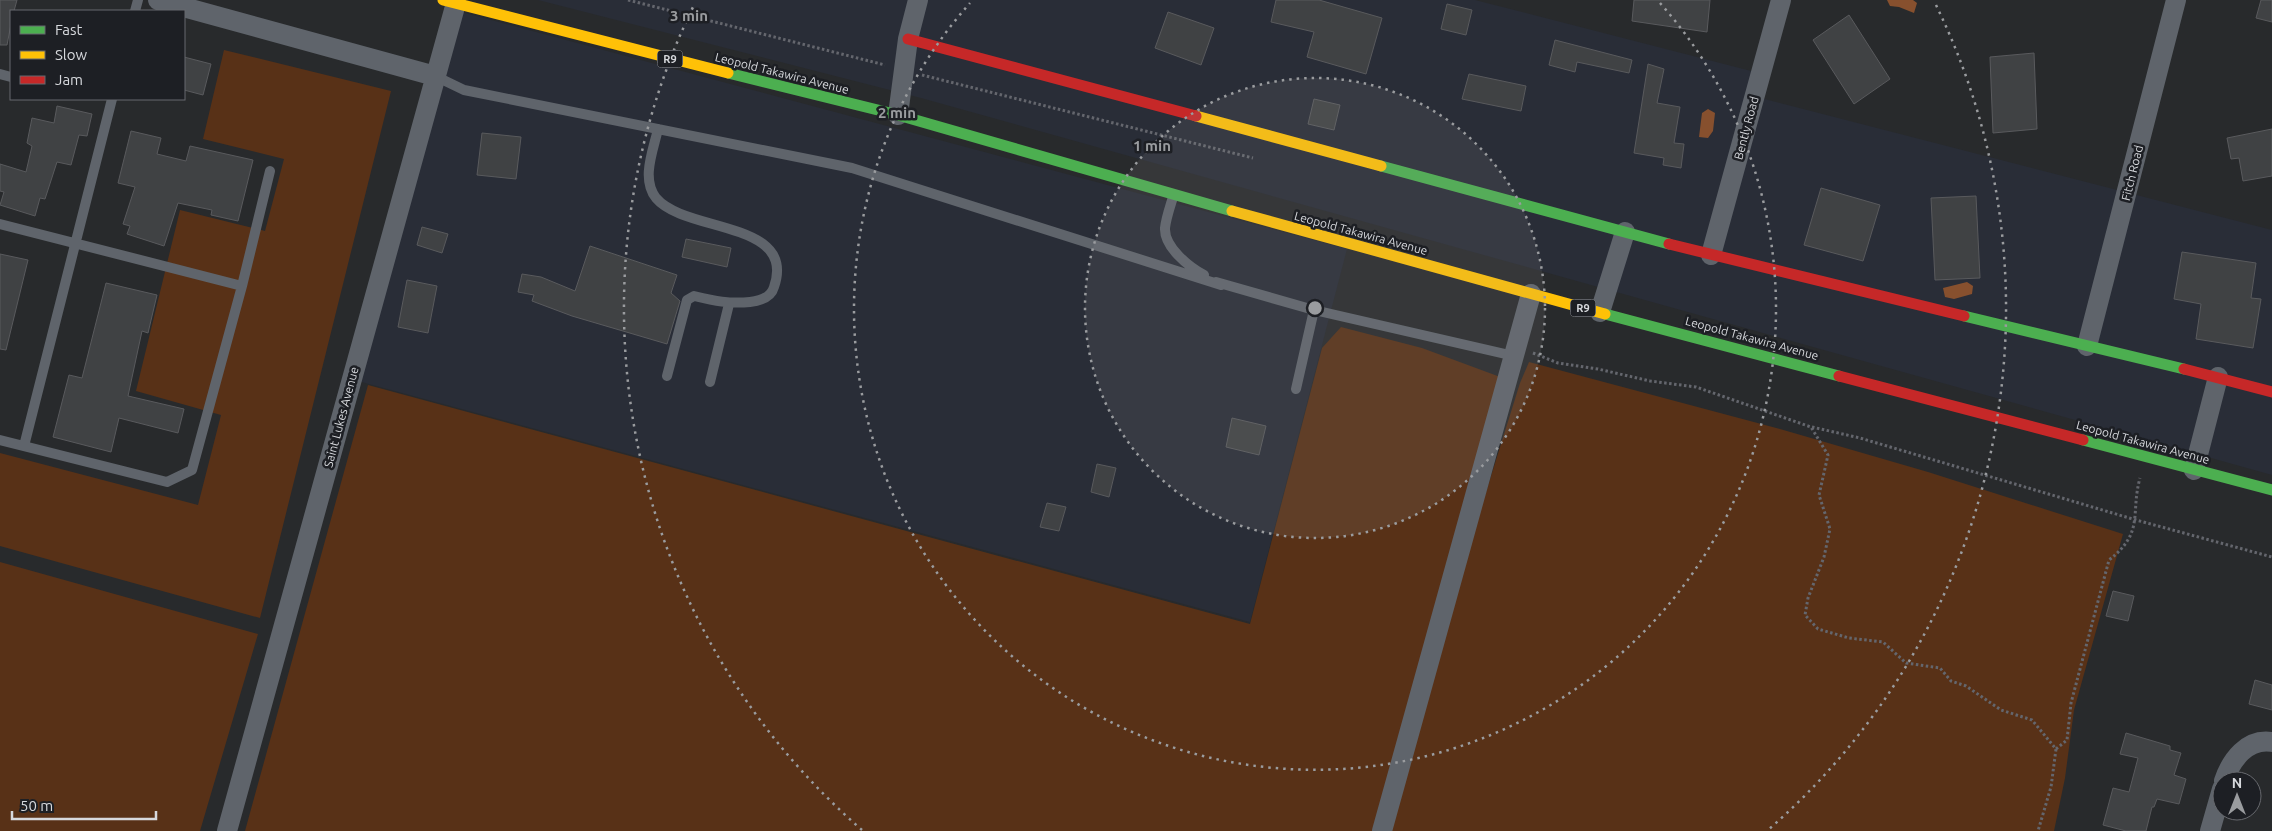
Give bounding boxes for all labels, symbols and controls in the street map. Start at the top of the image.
text: 3 min [670,7,708,24]
legend [10,10,185,100]
text: Fast [55,21,83,38]
text: Slow [55,46,88,63]
street label: Leopold Takawira Avenue [714,50,850,96]
road number: R9 [658,51,682,68]
text: Jam [55,71,83,88]
street label: Bently Road [1731,95,1761,161]
text: 2 min [878,104,916,121]
text: 1 min [1133,137,1171,154]
street label: Fitch Road [2119,144,2145,202]
street label: Leopold Takawira Avenue [1293,209,1429,257]
centre of rings [1306,299,1324,317]
road number: R9 [1570,300,1596,316]
street label: Leopold Takawira Avenue [1684,314,1820,362]
street label: Saint Lukes Avenue [321,365,361,469]
street label: Leopold Takawira Avenue [2075,418,2211,466]
north arrow [2212,771,2262,821]
text: N [2232,775,2242,791]
scale bar [12,788,156,820]
text: 50 m [20,797,53,814]

